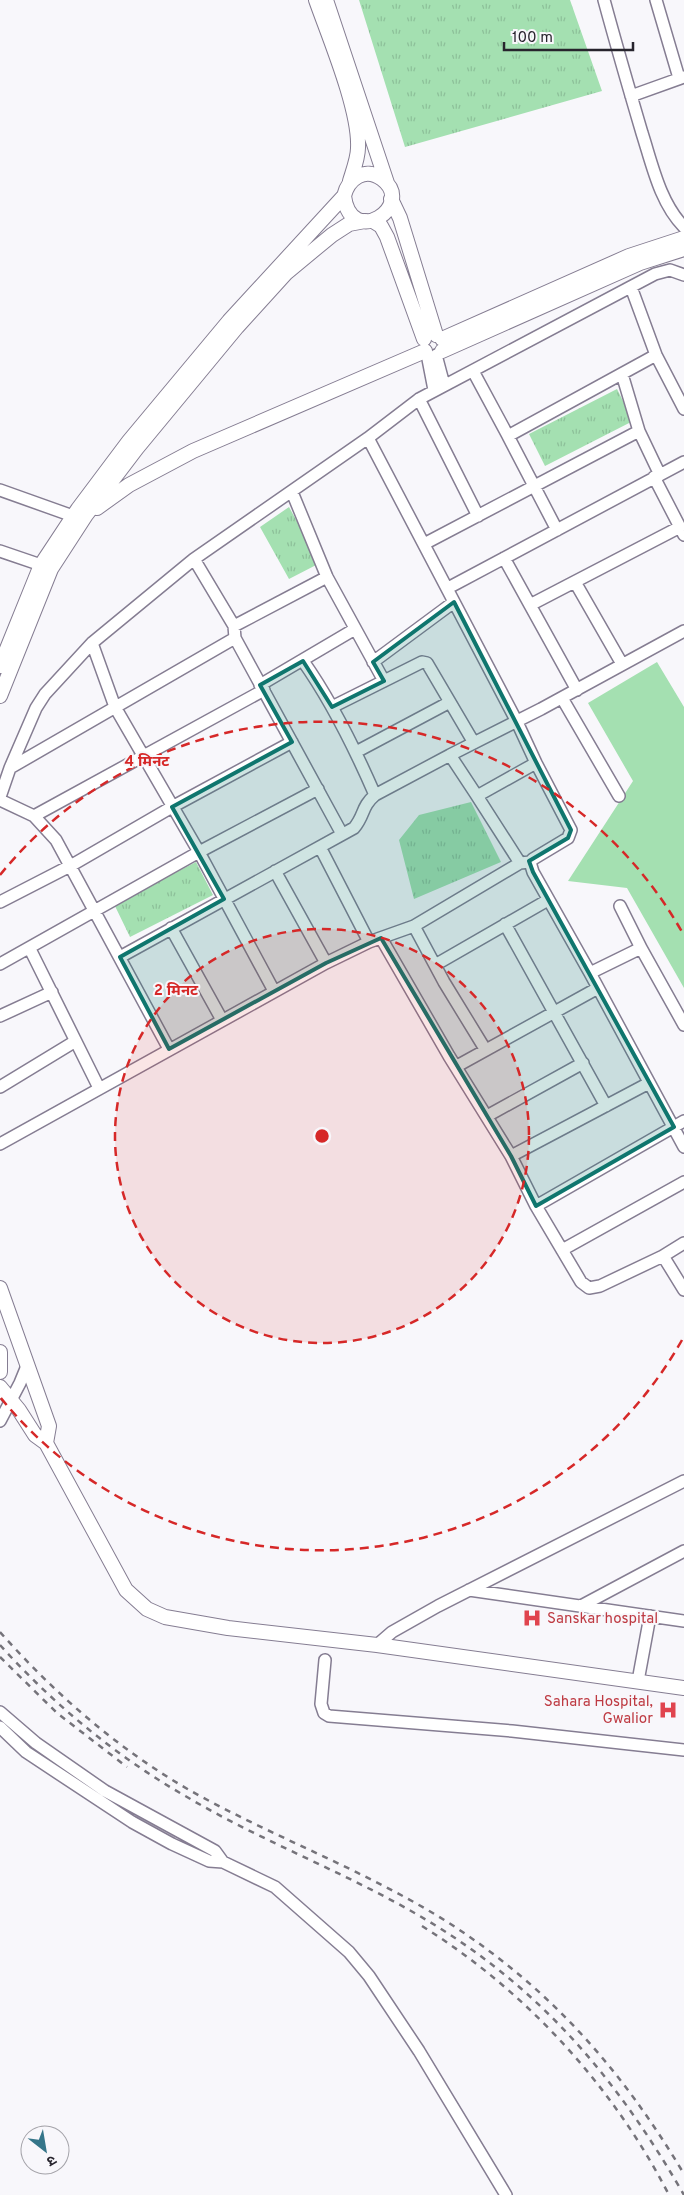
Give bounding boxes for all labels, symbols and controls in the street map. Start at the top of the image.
scale bar [504,20,633,52]
text: 100 m [512,29,553,48]
text: 4 मिनट [125,753,170,772]
text: 2 मिनट [154,982,199,1001]
centre of rings [313,1127,331,1145]
hospital icon: Sanskar hospital [521,1607,543,1629]
place label: Sanskar hospital [547,1610,658,1629]
place label: Sahara Hospital, Gwalior [544,1693,653,1729]
hospital icon: Sahara Hospital, Gwalior [657,1699,679,1721]
north arrow [20,2125,70,2175]
text: उ [42,2150,59,2170]

